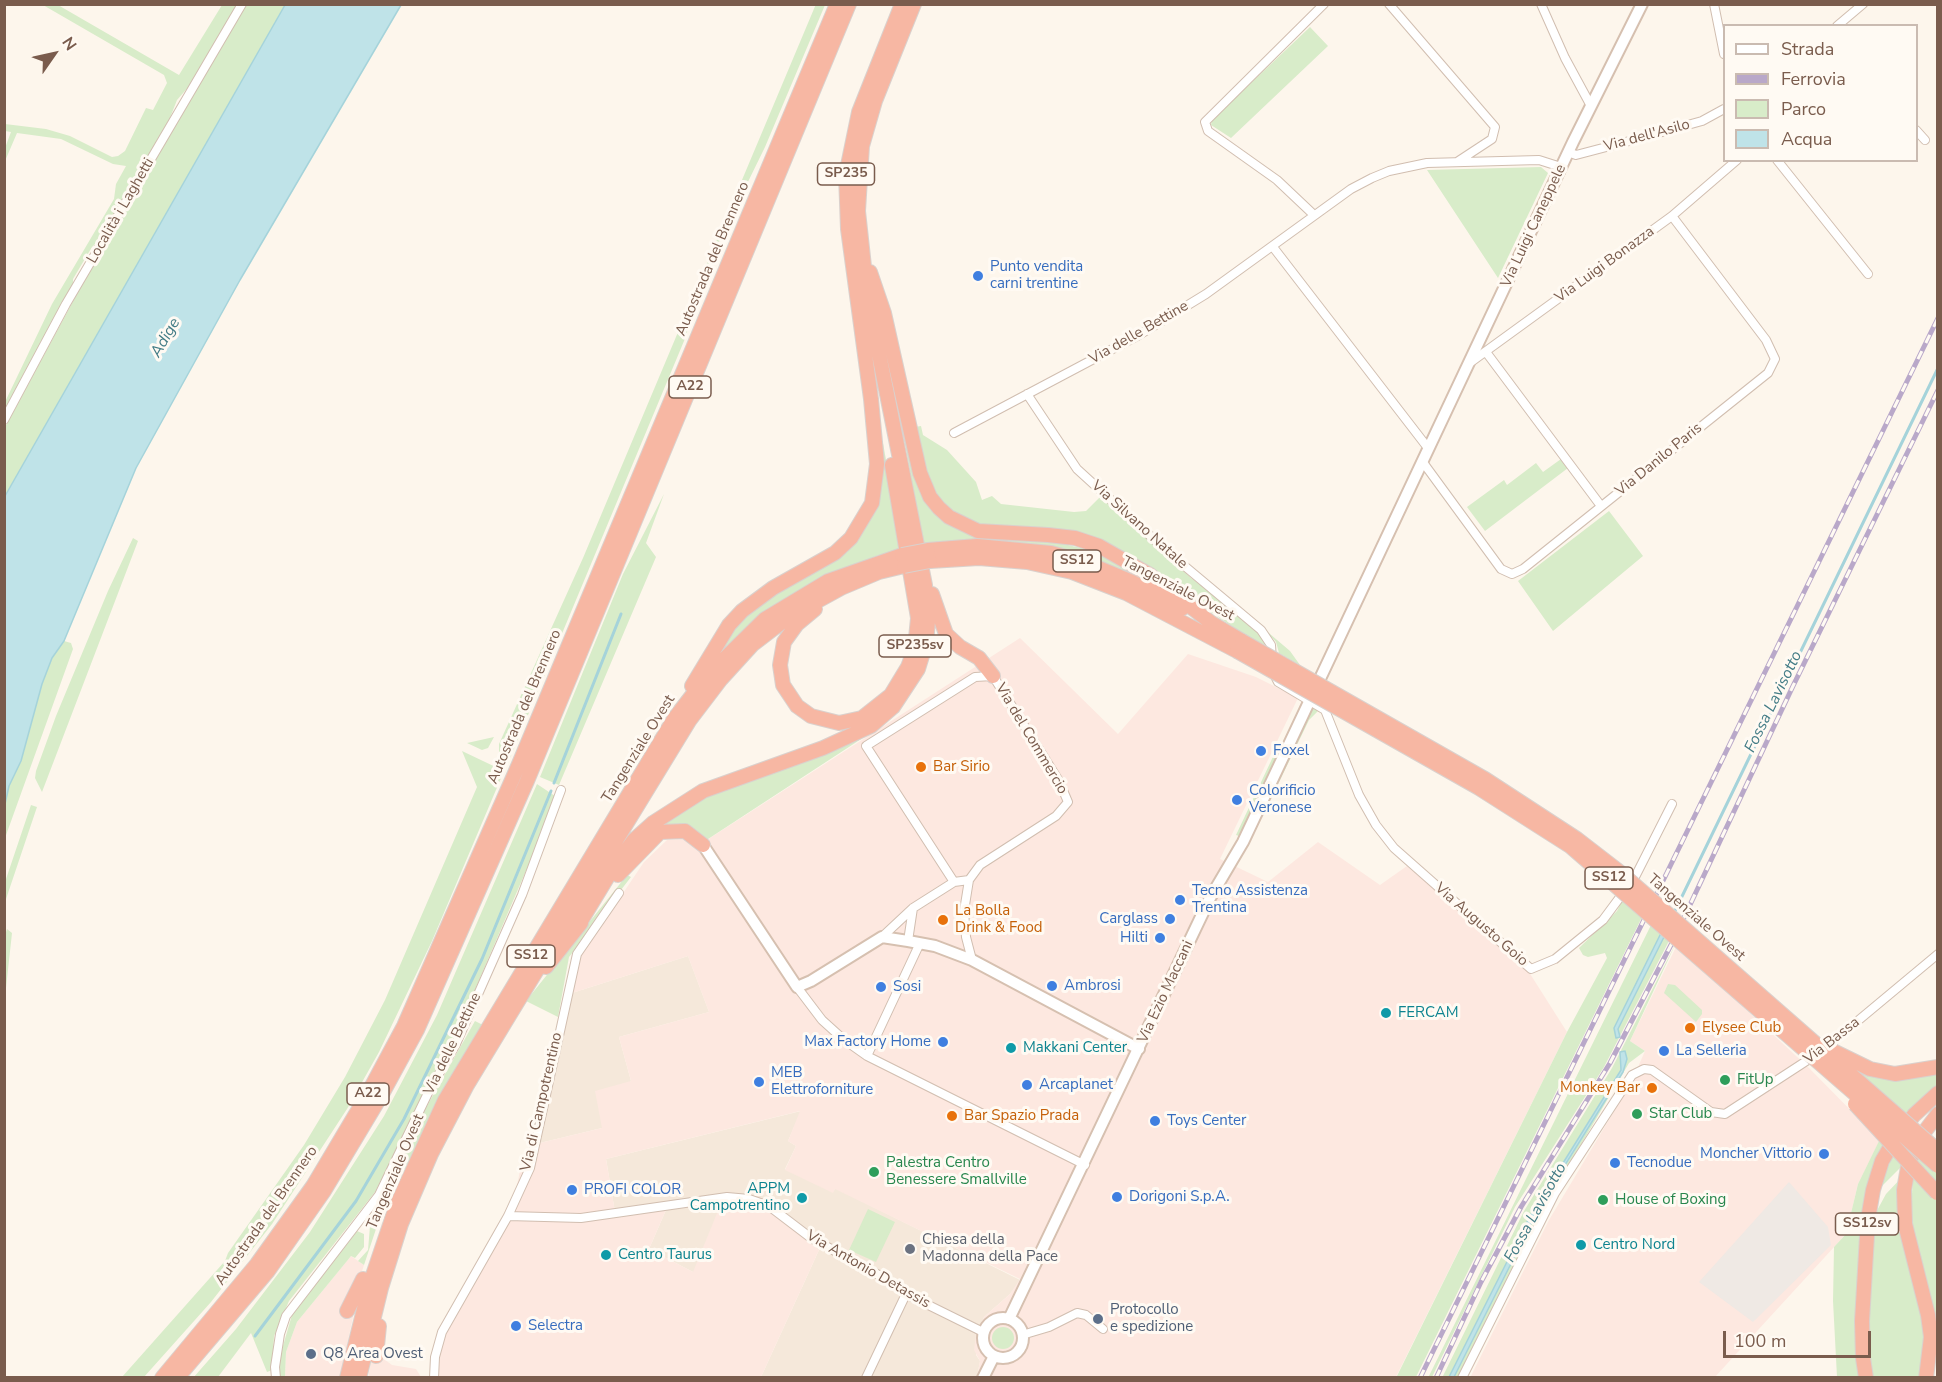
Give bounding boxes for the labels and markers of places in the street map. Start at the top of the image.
place label: Punto vendita carni trentine [990,258,1083,293]
marker: Punto vendita carni trentine [971,269,985,283]
place label: Foxel [1273,742,1309,760]
marker: Foxel [1254,744,1268,758]
place label: Bar Sirio [933,758,990,776]
marker: Bar Sirio [914,760,928,774]
place label: Colorificio Veronese [1249,782,1316,817]
marker: Colorificio Veronese [1230,793,1244,807]
place label: Tecno Assistenza Trentina [1192,882,1308,917]
marker: Tecno Assistenza Trentina [1173,893,1187,907]
place label: La Bolla Drink & Food [955,902,1042,937]
place label: Carglass [1099,910,1158,928]
marker: Carglass [1163,912,1177,926]
marker: La Bolla Drink & Food [936,913,950,927]
place label: Hilti [1120,929,1148,947]
marker: Hilti [1153,931,1167,945]
place label: Ambrosi [1064,977,1121,995]
place label: Sosi [893,978,921,996]
marker: Ambrosi [1045,979,1059,993]
marker: Sosi [874,980,888,994]
place label: FERCAM [1398,1004,1459,1022]
marker: FERCAM [1379,1006,1393,1020]
place label: Elysee Club [1702,1019,1781,1037]
marker: Elysee Club [1683,1021,1697,1035]
place label: Max Factory Home [804,1033,931,1051]
marker: Max Factory Home [936,1035,950,1049]
place label: Makkani Center [1023,1039,1127,1057]
marker: Makkani Center [1004,1041,1018,1055]
place label: La Selleria [1676,1042,1747,1060]
marker: La Selleria [1657,1044,1671,1058]
place label: MEB Elettroforniture [771,1064,873,1099]
place label: FitUp [1737,1071,1774,1089]
marker: FitUp [1718,1073,1732,1087]
marker: MEB Elettroforniture [752,1075,766,1089]
place label: Arcaplanet [1039,1076,1113,1094]
marker: Arcaplanet [1020,1078,1034,1092]
place label: Monkey Bar [1560,1079,1640,1097]
marker: Monkey Bar [1645,1081,1659,1095]
place label: Star Club [1649,1105,1712,1123]
place label: Bar Spazio Prada [964,1107,1079,1125]
marker: Star Club [1630,1107,1644,1121]
marker: Bar Spazio Prada [945,1109,959,1123]
place label: Toys Center [1167,1112,1246,1130]
marker: Toys Center [1148,1114,1162,1128]
place label: Moncher Vittorio [1700,1145,1812,1163]
marker: Moncher Vittorio [1817,1147,1831,1161]
place label: Palestra Centro Benessere Smallville [886,1154,1027,1189]
place label: Tecnodue [1627,1154,1692,1172]
marker: Tecnodue [1608,1156,1622,1170]
marker: Palestra Centro Benessere Smallville [867,1165,881,1179]
place label: APPM Campotrentino [690,1180,790,1215]
place label: PROFI COLOR [584,1181,681,1199]
marker: PROFI COLOR [565,1183,579,1197]
place label: Dorigoni S.p.A. [1129,1188,1230,1206]
marker: Dorigoni S.p.A. [1110,1190,1124,1204]
marker: APPM Campotrentino [795,1191,809,1205]
place label: House of Boxing [1615,1191,1726,1209]
marker: House of Boxing [1596,1193,1610,1207]
place label: Chiesa della Madonna della Pace [922,1231,1058,1266]
place label: Centro Nord [1593,1236,1675,1254]
marker: Centro Nord [1574,1238,1588,1252]
marker: Chiesa della Madonna della Pace [903,1242,917,1256]
place label: Centro Taurus [618,1246,712,1264]
marker: Centro Taurus [599,1248,613,1262]
place label: Protocollo e spedizione [1110,1301,1193,1336]
marker: Protocollo e spedizione [1091,1312,1105,1326]
place label: Selectra [528,1317,583,1335]
marker: Selectra [509,1319,523,1333]
place label: Q8 Area Ovest [323,1345,423,1363]
marker: Q8 Area Ovest [304,1347,318,1361]

